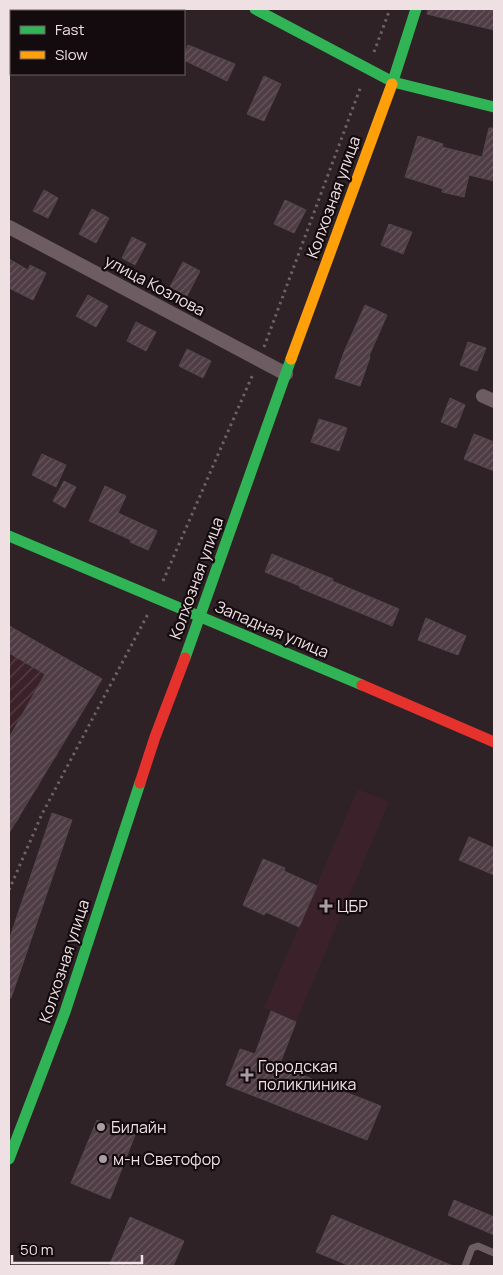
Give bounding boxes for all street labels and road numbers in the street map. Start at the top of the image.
street label: Колхозная улица [301,133,365,261]
street label: улица Козлова [101,249,209,321]
street label: Колхозная улица [164,514,228,642]
street label: Западная улица [212,595,332,663]
street label: Колхозная улица [34,896,94,1026]

